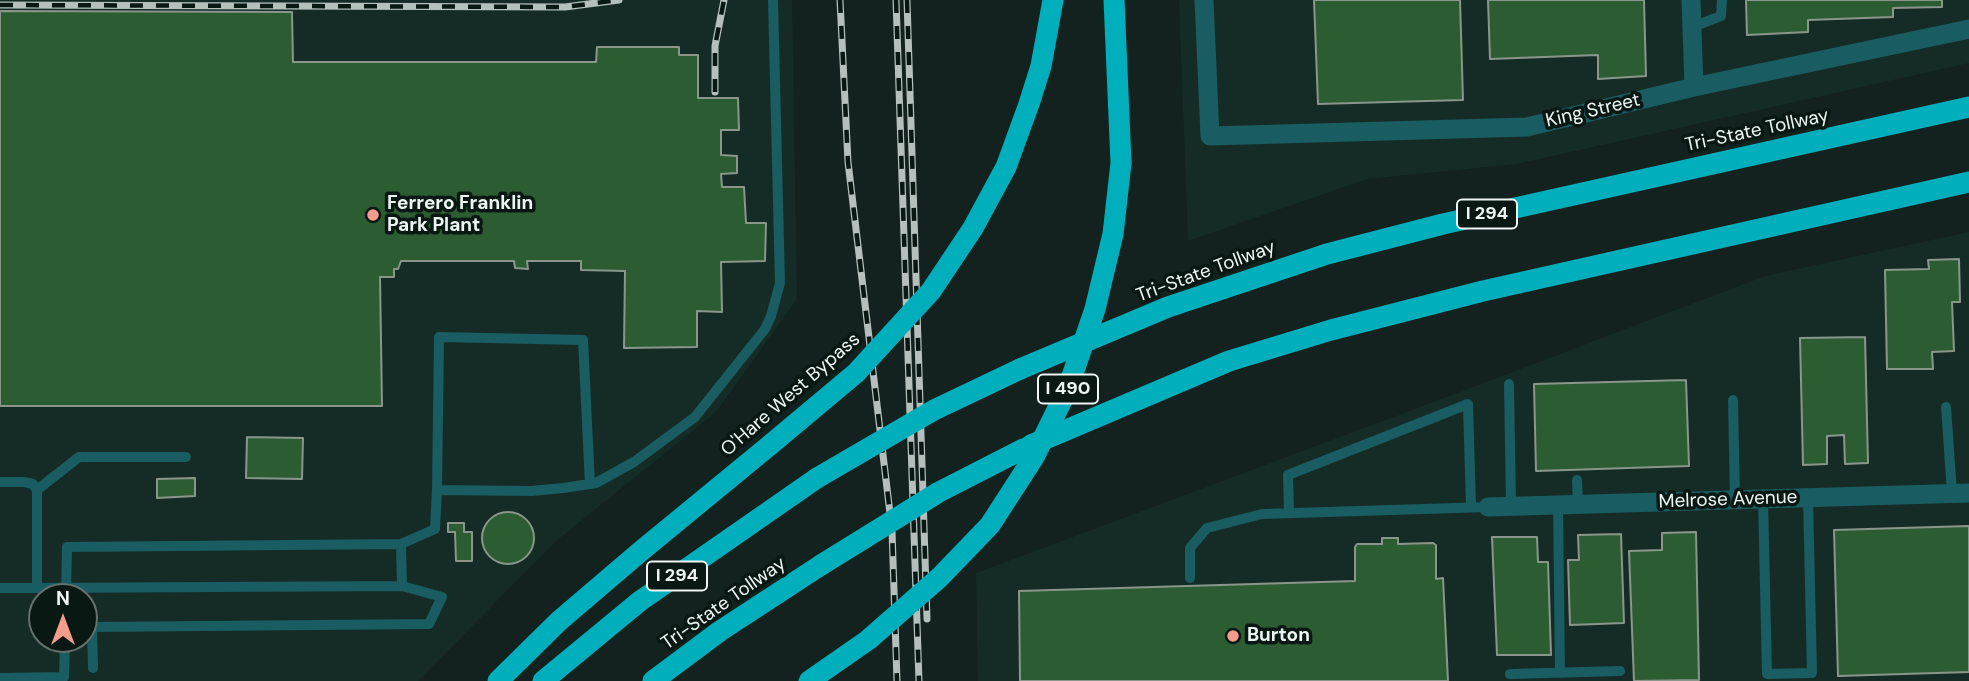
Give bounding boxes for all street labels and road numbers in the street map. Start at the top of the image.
street label: King Street [1544,89,1642,133]
street label: Tri-State Tollway [1683,105,1831,157]
road number: I 294 [1457,200,1517,229]
street label: Tri-State Tollway [1133,236,1279,308]
street label: O'Hare West Bypass [717,328,865,462]
road number: I 490 [1038,374,1098,404]
street label: Melrose Avenue [1658,486,1798,514]
street label: Tri-State Tollway [657,553,791,655]
road number: I 294 [647,562,707,590]

